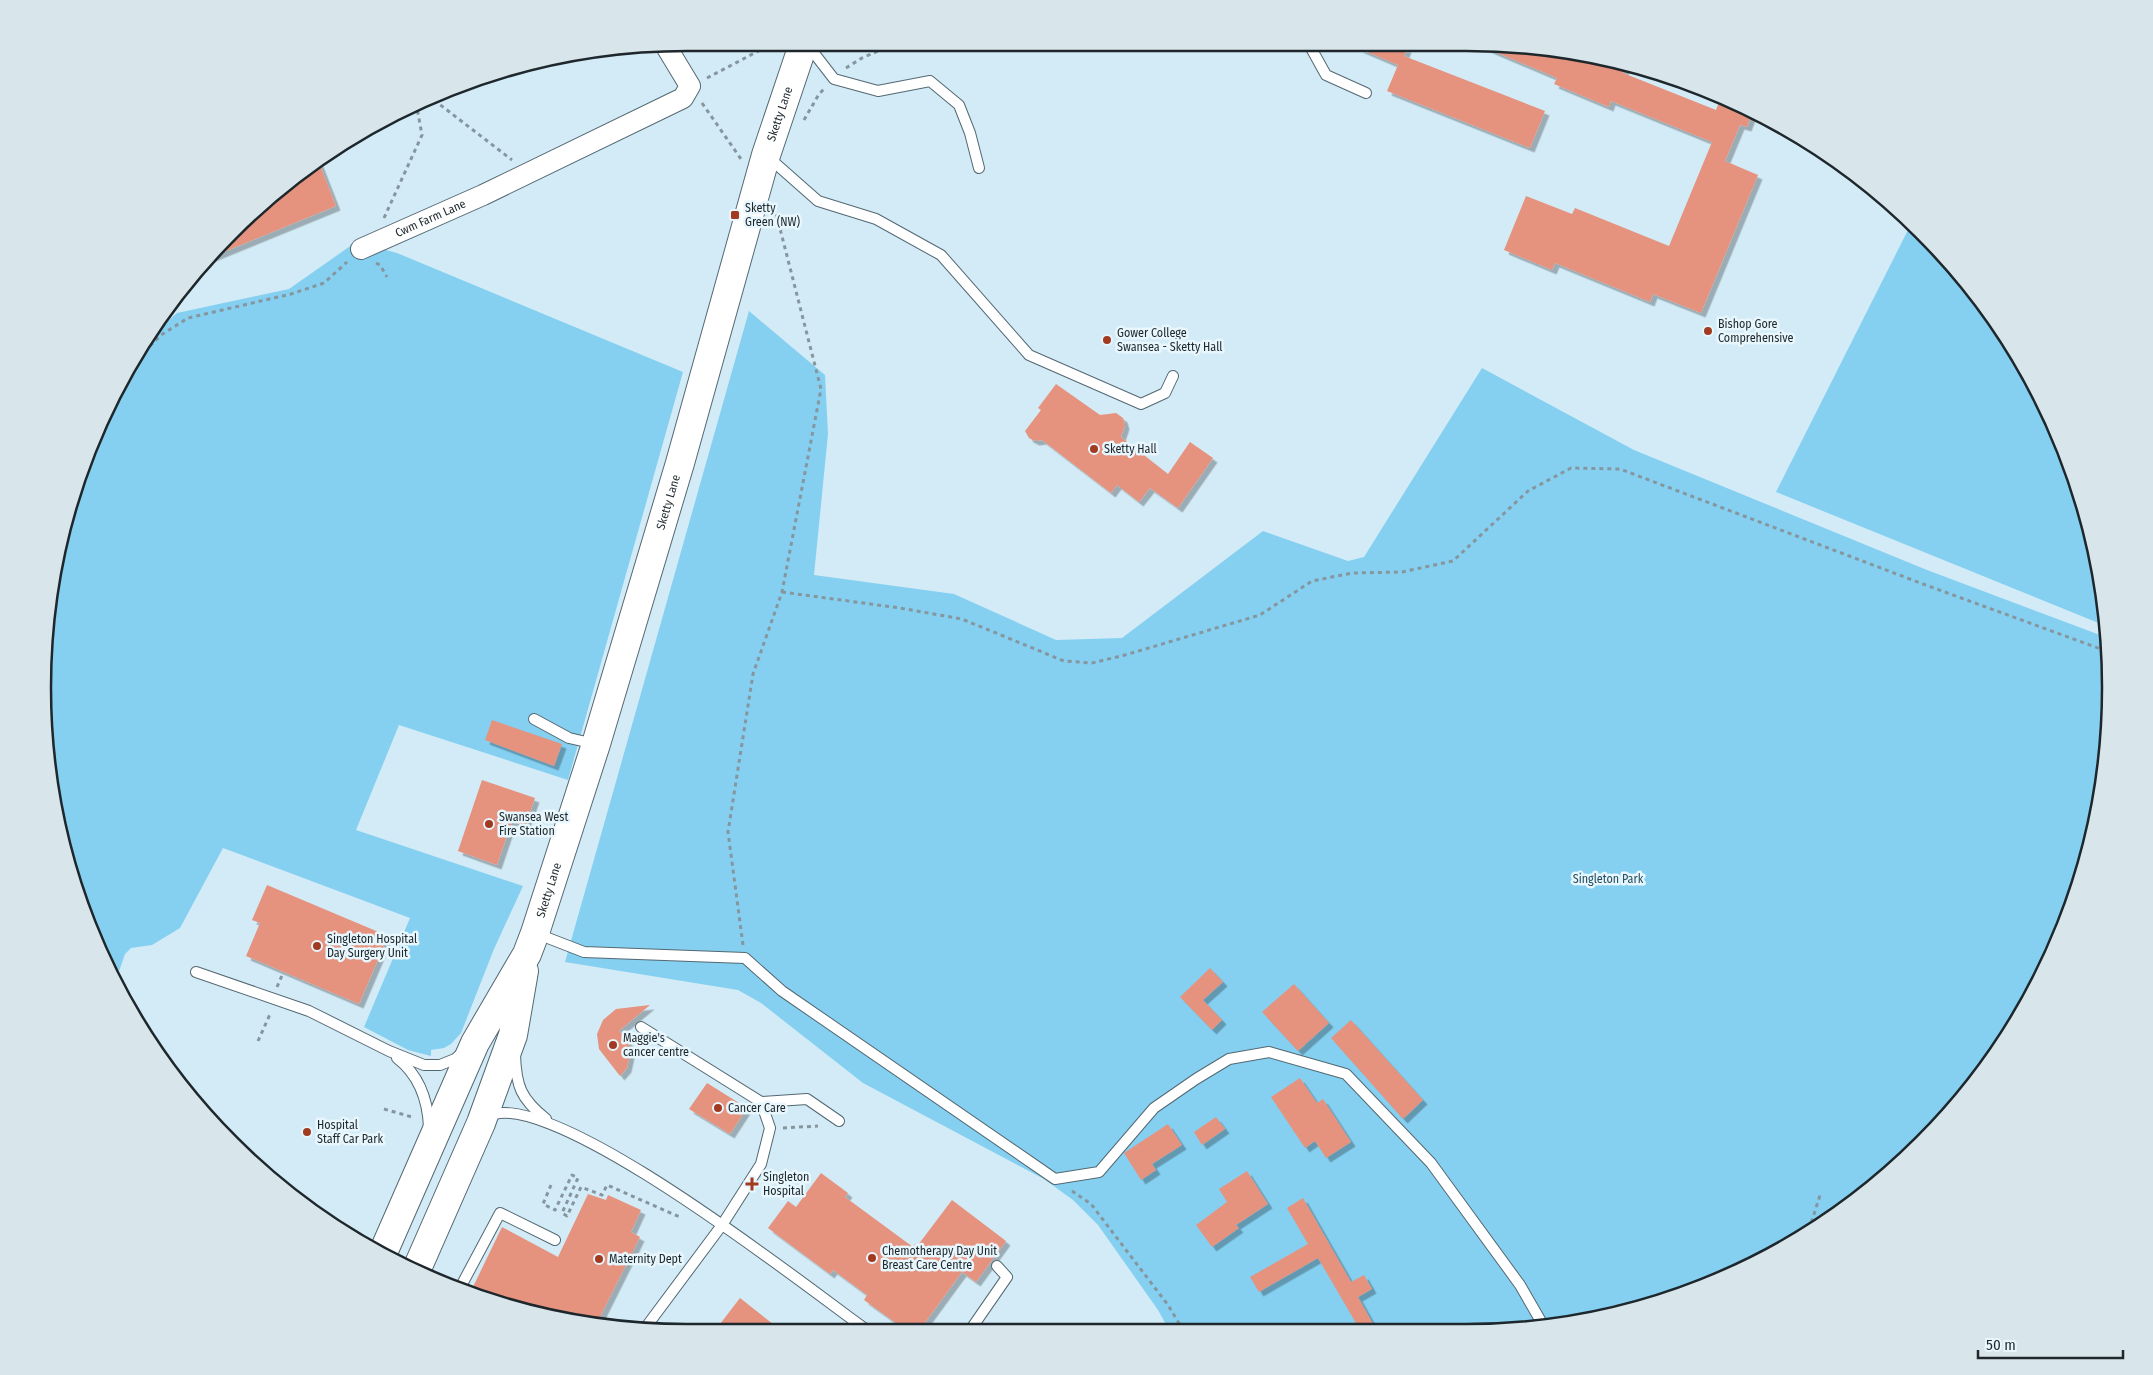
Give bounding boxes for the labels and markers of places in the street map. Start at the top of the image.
place label: Sketty Green (NW) [745,201,801,229]
marker: Sketty Green (NW) [729,209,741,221]
place label: Bishop Gore Comprehensive [1718,317,1794,345]
marker: Bishop Gore Comprehensive [1702,325,1714,337]
place label: Gower College Swansea - Sketty Hall [1117,326,1222,354]
marker: Gower College Swansea - Sketty Hall [1101,334,1113,346]
place label: Sketty Hall [1104,442,1157,456]
marker: Sketty Hall [1088,443,1100,455]
place label: Swansea West Fire Station [499,810,568,838]
marker: Swansea West Fire Station [483,818,495,830]
place label: Singleton Hospital Day Surgery Unit [327,932,417,960]
marker: Singleton Hospital Day Surgery Unit [311,940,323,952]
place label: Maggie's cancer centre [623,1031,689,1059]
marker: Maggie's cancer centre [607,1039,619,1051]
place label: Cancer Care [728,1101,786,1115]
marker: Cancer Care [712,1102,724,1114]
place label: Hospital Staff Car Park [317,1118,383,1146]
marker: Hospital Staff Car Park [301,1126,313,1138]
place label: Singleton Hospital [763,1170,809,1198]
marker: Singleton Hospital [745,1177,759,1191]
place label: Chemotherapy Day Unit Breast Care Centre [882,1244,997,1272]
place label: Maternity Dept [609,1252,682,1266]
marker: Chemotherapy Day Unit Breast Care Centre [866,1252,878,1264]
marker: Maternity Dept [593,1253,605,1265]

